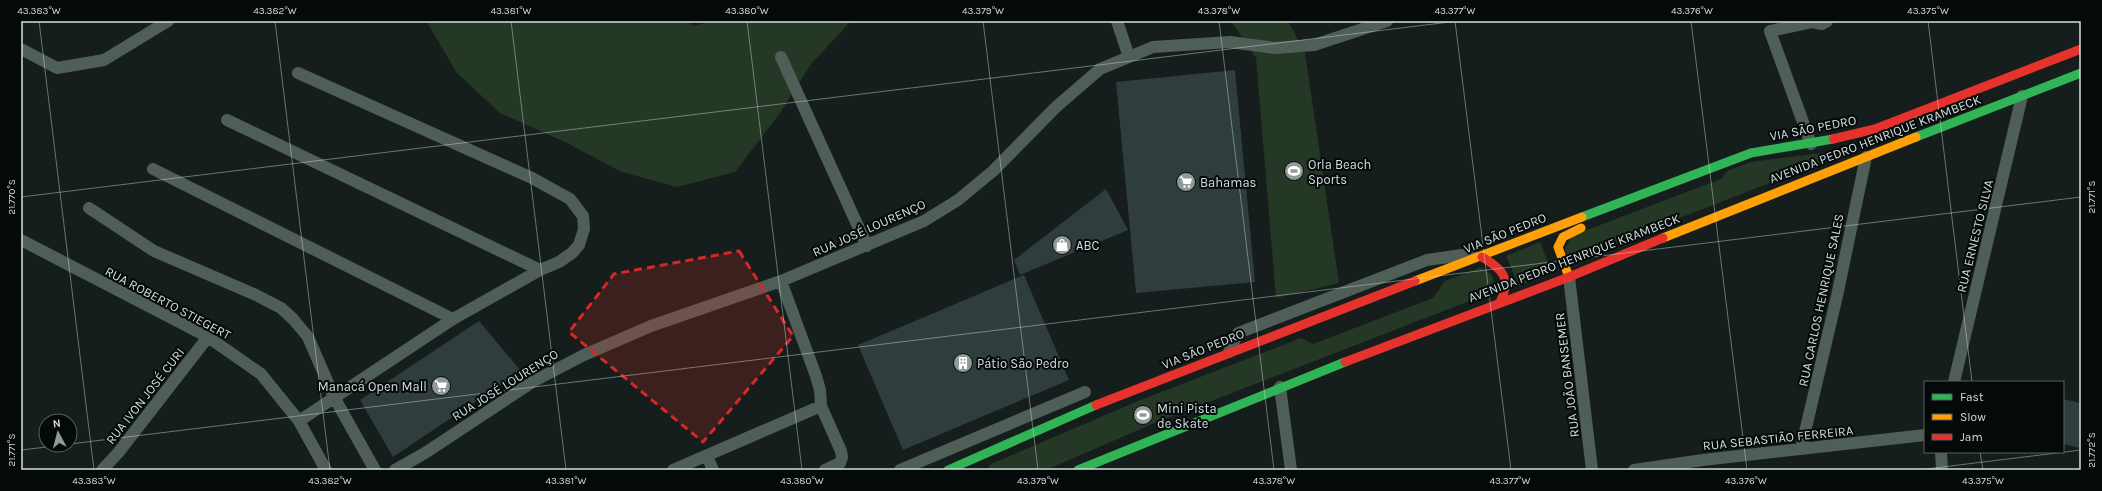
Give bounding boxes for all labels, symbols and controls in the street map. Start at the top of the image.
text: 43.383°W [17,5,61,17]
text: 43.382°W [253,5,297,17]
text: 43.381°W [491,5,532,17]
text: 43.380°W [725,5,769,17]
text: 43.379°W [962,5,1004,17]
text: 43.378°W [1198,5,1240,17]
text: 43.377°W [1435,5,1476,17]
text: 43.376°W [1671,5,1713,17]
text: 43.375°W [1907,5,1949,17]
street label: AVENIDA PEDRO HENRIQUE KRAMBECK [1767,92,1983,186]
street label: VIA SÃO PEDRO [1768,112,1858,144]
place label: Orla Beach Sports [1308,157,1371,187]
sports icon: Orla Beach Sports [1283,160,1305,182]
supermarket icon: Bahamas [1175,171,1197,193]
place label: Bahamas [1200,175,1257,190]
street label: RUA ERNESTO SILVA [1954,178,1996,294]
text: 21.770°S [6,179,18,215]
text: 21.771°S [2086,180,2098,214]
street label: RUA JOSÉ LOURENÇO [809,194,928,260]
street label: VIA SÃO PEDRO [1462,210,1548,256]
street label: AVENIDA PEDRO HENRIQUE KRAMBECK [1466,211,1682,305]
street label: RUA CARLOS HENRIQUE SALES [1795,212,1847,388]
shop icon: ABC [1051,234,1073,256]
place label: ABC [1076,238,1100,253]
street label: RUA ROBERTO STIEGERT [103,263,234,343]
street label: RUA JOÃO BANSEMER [1552,312,1582,438]
street label: VIA SÃO PEDRO [1160,326,1246,372]
street label: RUA IVON JOSÉ CURI [101,344,187,447]
street label: RUA JOSÉ LOURENÇO [448,345,561,424]
building icon: Pátio São Pedro [952,352,974,374]
place label: Pátio São Pedro [977,356,1069,371]
supermarket icon: Manacá Open Mall [430,375,452,397]
place label: Manacá Open Mall [318,379,427,394]
legend [1924,381,2064,453]
text: Fast [1960,390,1984,404]
place label: Mini Pista de Skate [1157,401,1217,431]
sports icon: Mini Pista de Skate [1132,404,1154,426]
text: Slow [1960,410,1986,424]
north arrow [38,413,78,453]
text: N [52,417,62,431]
street label: RUA SEBASTIÃO FERREIRA [1702,423,1854,453]
text: Jam [1960,430,1983,444]
text: 21.772°S [2086,432,2098,468]
text: 21.771°S [6,433,18,467]
text: 43.383°W [72,475,116,487]
text: 43.382°W [308,475,352,487]
text: 43.381°W [546,475,587,487]
text: 43.380°W [780,475,824,487]
text: 43.379°W [1017,475,1059,487]
text: 43.378°W [1253,475,1295,487]
text: 43.377°W [1490,475,1531,487]
text: 43.376°W [1725,475,1767,487]
text: 43.375°W [1962,475,2004,487]

